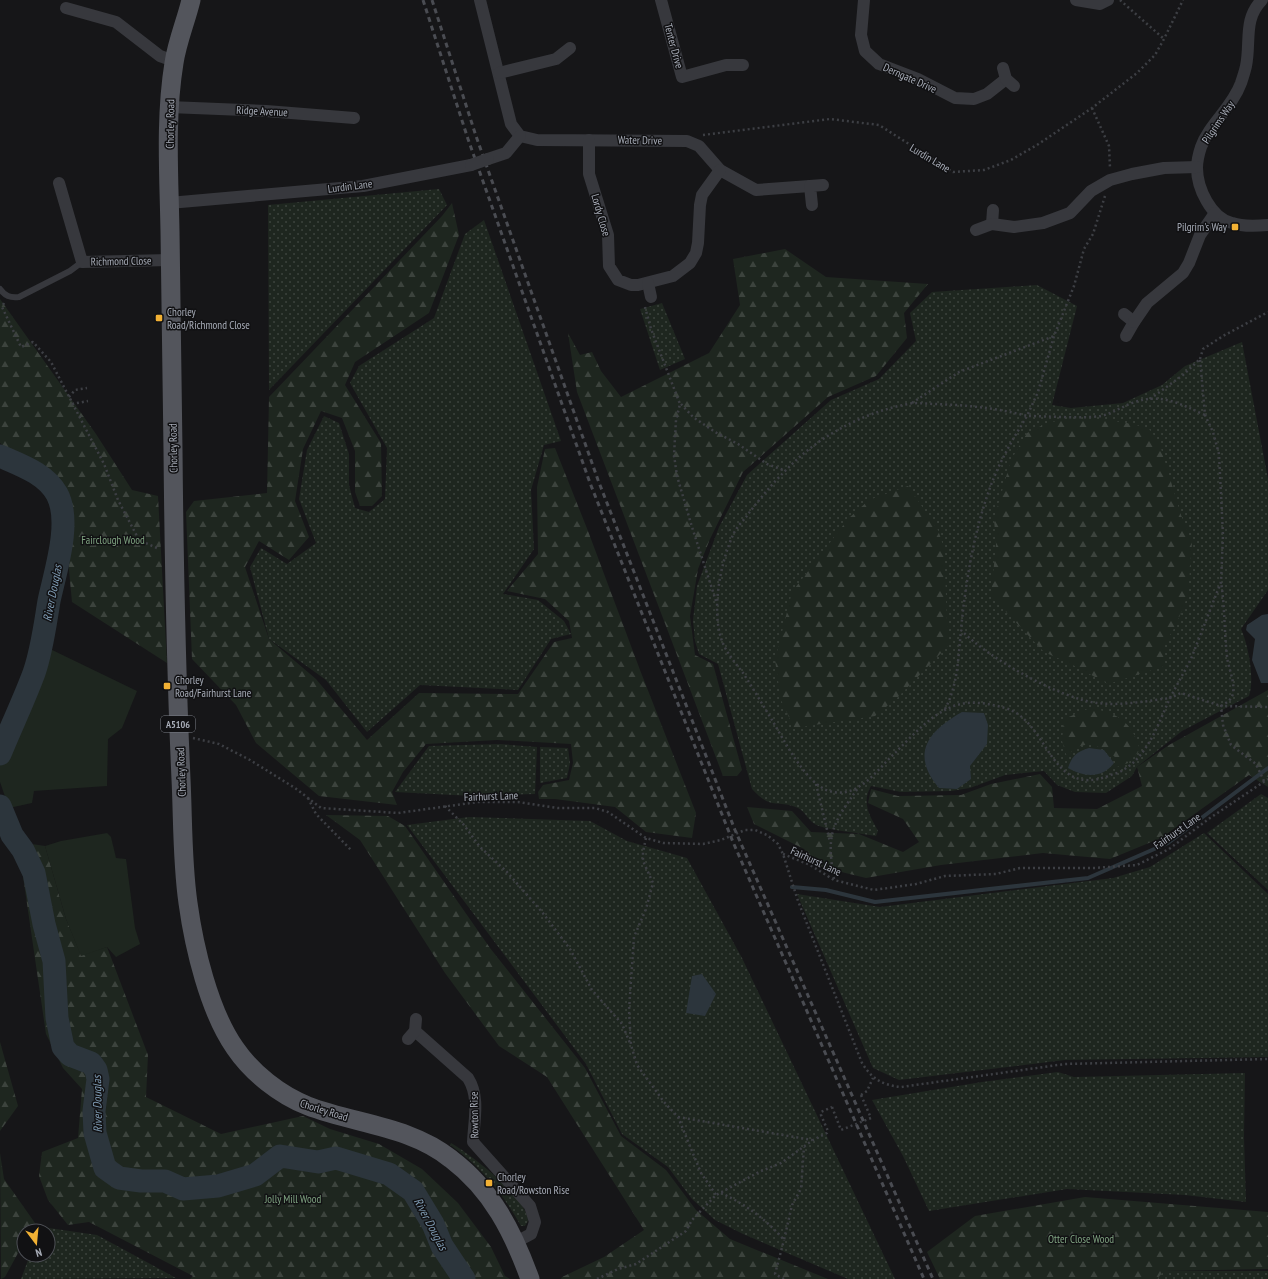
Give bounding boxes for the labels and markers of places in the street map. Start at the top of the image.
place label: Pilgrim's Way [1177,220,1228,234]
marker: Pilgrim's Way [1230,222,1240,232]
place label: Chorley Road/Richmond Close [167,305,250,332]
marker: Chorley Road/Richmond Close [154,313,164,323]
place label: Chorley Road/Fairhurst Lane [175,673,252,700]
marker: Chorley Road/Fairhurst Lane [162,681,172,691]
place label: Chorley Road/Rowston Rise [497,1170,570,1197]
marker: Chorley Road/Rowston Rise [484,1178,494,1188]

